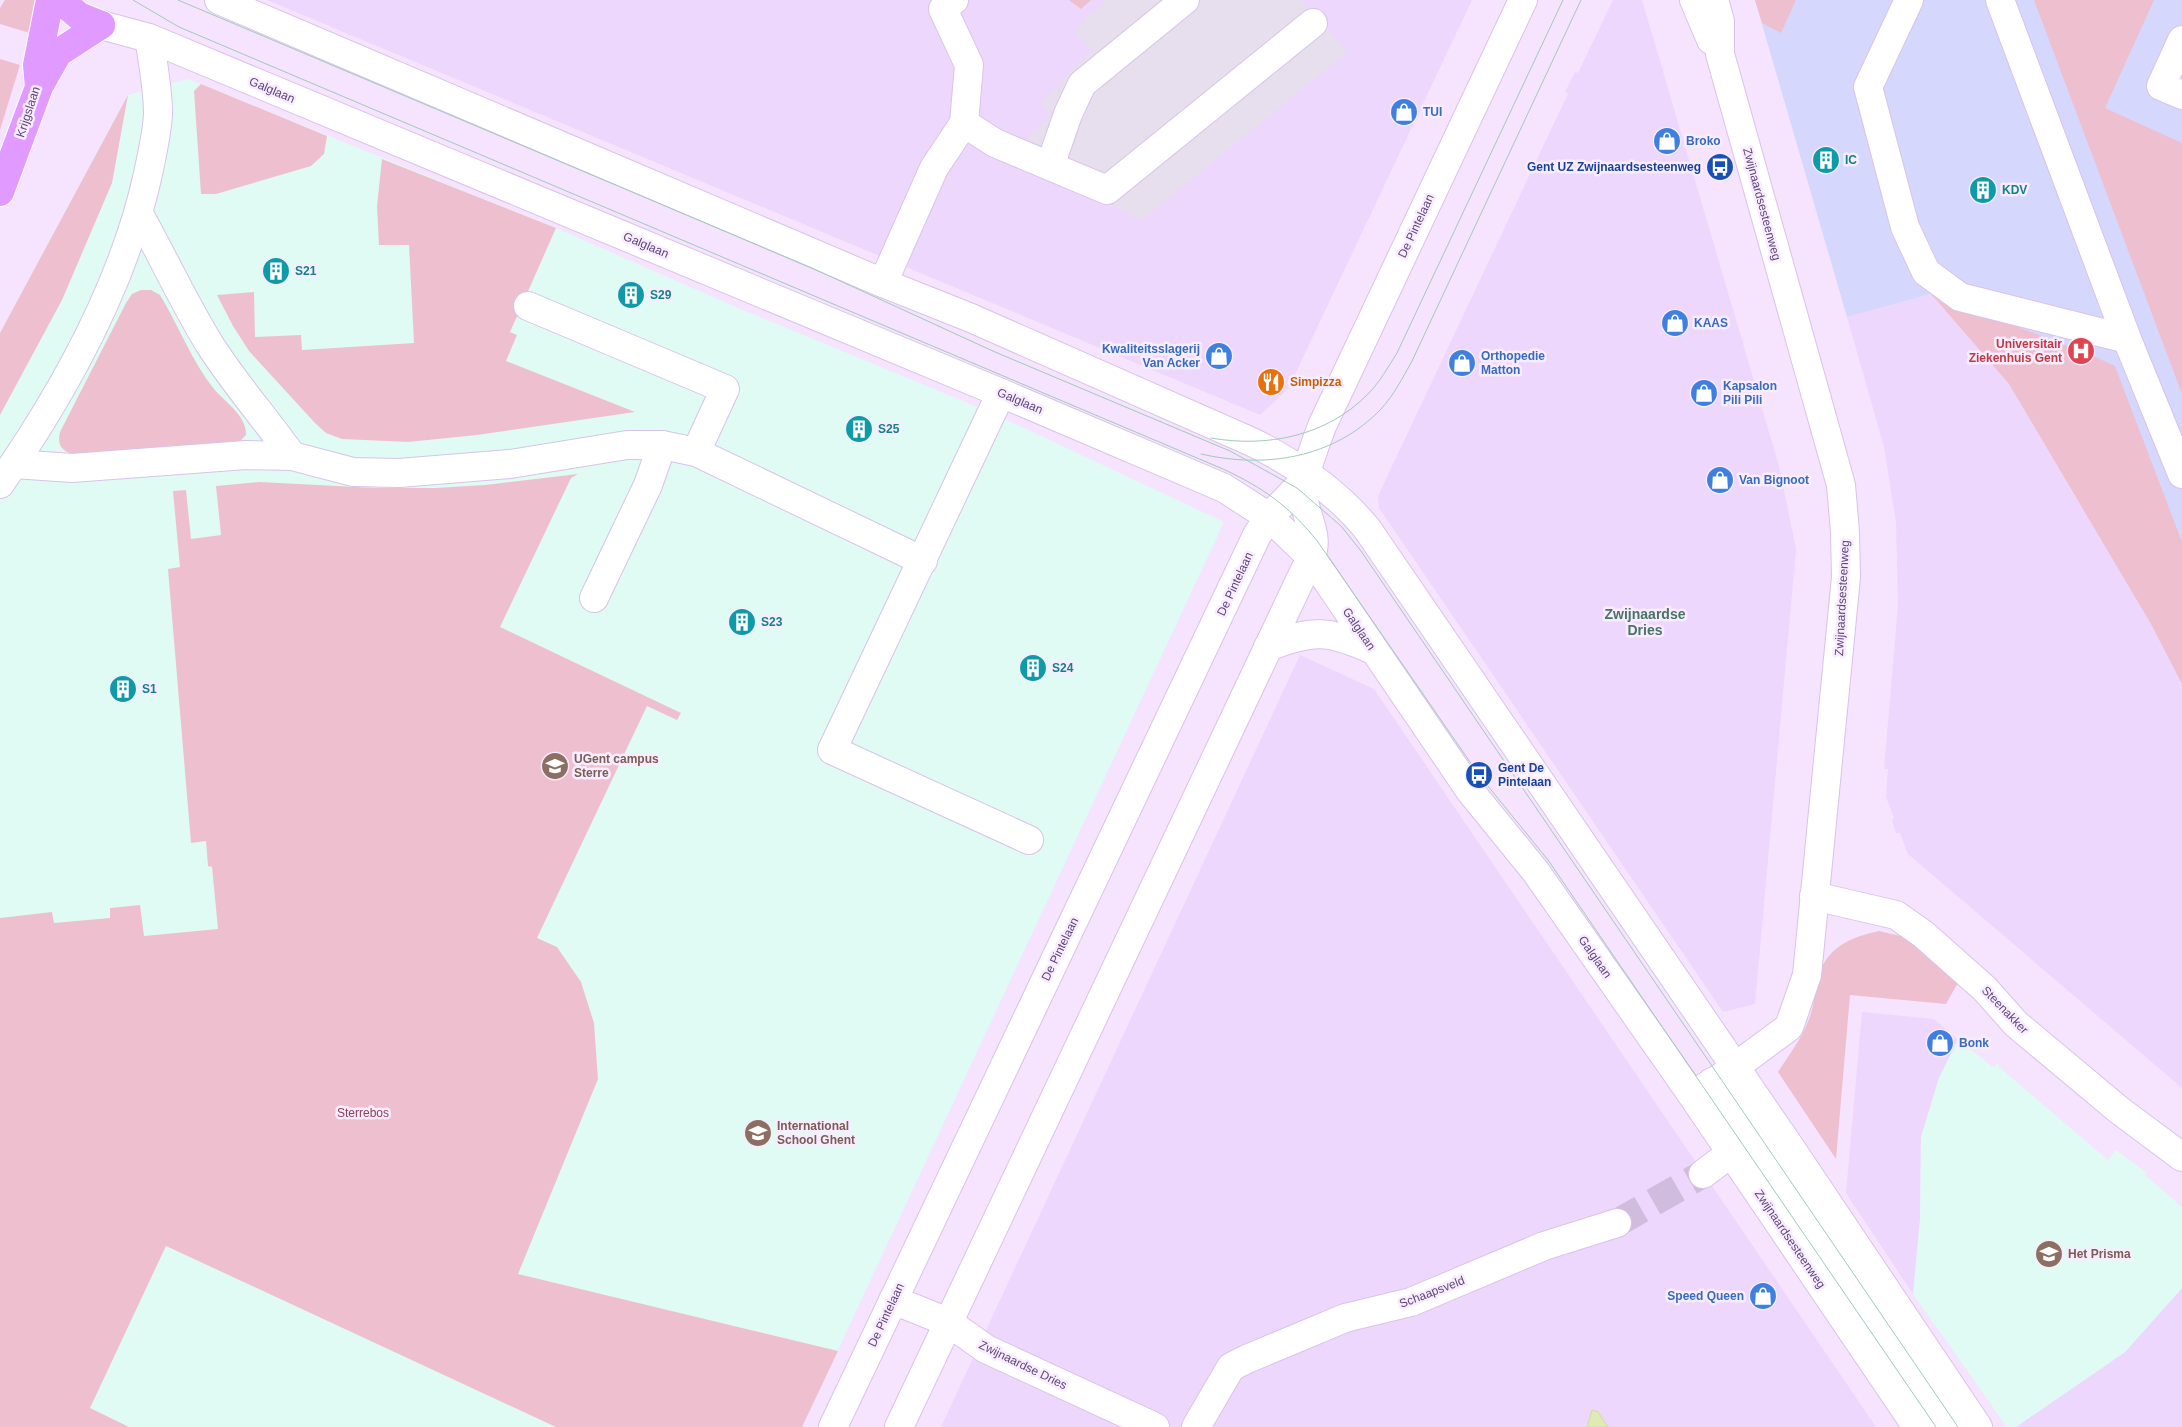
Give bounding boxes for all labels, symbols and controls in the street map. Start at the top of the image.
street label: Galglaan [247,74,297,106]
street label: Krijgslaan [13,85,43,139]
shop icon: TUI [1389,97,1419,127]
place label: TUI [1423,105,1442,119]
shop icon: Broko [1652,126,1682,156]
place label: Broko [1686,134,1721,148]
building icon: IC [1811,145,1841,175]
street label: Zwijnaardsesteenweg [1740,146,1784,262]
bus stop icon: Gent UZ Zwijnaardsesteenweg [1705,152,1735,182]
place label: IC [1845,153,1857,167]
place label: Gent UZ Zwijnaardsesteenweg [1527,160,1701,174]
building icon: KDV [1968,175,1998,205]
place label: KDV [2002,183,2027,197]
street label: De Pintelaan [1395,192,1437,260]
street label: Galglaan [621,229,671,261]
building icon: S21 [261,256,291,286]
place label: S21 [295,264,317,278]
building icon: S29 [616,280,646,310]
place label: S29 [650,288,672,302]
shop icon: KAAS [1660,308,1690,338]
place label: KAAS [1694,316,1728,330]
hospital icon: Universitair Ziekenhuis Gent [2066,336,2096,366]
place label: Universitair Ziekenhuis Gent [1969,337,2062,365]
shop icon: Kwaliteitsslagerij Van Acker [1204,341,1234,371]
place label: Kwaliteitsslagerij Van Acker [1102,342,1200,370]
shop icon: Orthopedie Matton [1447,348,1477,378]
place label: Orthopedie Matton [1481,349,1545,377]
restaurant icon: Simpizza [1256,367,1286,397]
place label: Simpizza [1290,375,1342,389]
shop icon: Kapsalon Pili Pili [1689,378,1719,408]
place label: Kapsalon Pili Pili [1723,379,1777,407]
street label: Galglaan [995,385,1045,417]
building icon: S25 [844,414,874,444]
place label: S25 [878,422,900,436]
shop icon: Van Bignoot [1705,465,1735,495]
place label: Van Bignoot [1739,473,1809,487]
street label: Zwijnaardsesteenweg [1832,540,1852,656]
street label: De Pintelaan [1214,550,1256,618]
street label: Galglaan [1340,605,1378,653]
district label: Zwijnaardse Dries [1605,606,1686,638]
building icon: S23 [727,607,757,637]
place label: S23 [761,615,783,629]
building icon: S24 [1018,653,1048,683]
place label: S24 [1052,661,1074,675]
building icon: S1 [108,674,138,704]
place label: S1 [142,682,157,696]
school or university icon: UGent campus Sterre [540,751,570,781]
place label: UGent campus Sterre [574,752,659,780]
bus stop icon: Gent De Pintelaan [1464,760,1494,790]
place label: Gent De Pintelaan [1498,761,1551,789]
street label: De Pintelaan [1039,915,1081,983]
street label: Galglaan [1575,933,1615,981]
street label: Steenakker [1979,983,2031,1037]
shop icon: Bonk [1925,1028,1955,1058]
place label: Bonk [1959,1036,1989,1050]
park label: Sterrebos [337,1106,389,1120]
school or university icon: International School Ghent [743,1118,773,1148]
place label: International School Ghent [777,1119,855,1147]
street label: Zwijnaardsesteenweg [1752,1187,1828,1291]
school or university icon: Het Prisma [2034,1239,2064,1269]
place label: Het Prisma [2068,1247,2131,1261]
street label: Schaapsveld [1397,1273,1467,1311]
street label: De Pintelaan [865,1281,907,1349]
shop icon: Speed Queen [1748,1281,1778,1311]
place label: Speed Queen [1667,1289,1744,1303]
street label: Zwijnaardse Dries [977,1338,1069,1392]

